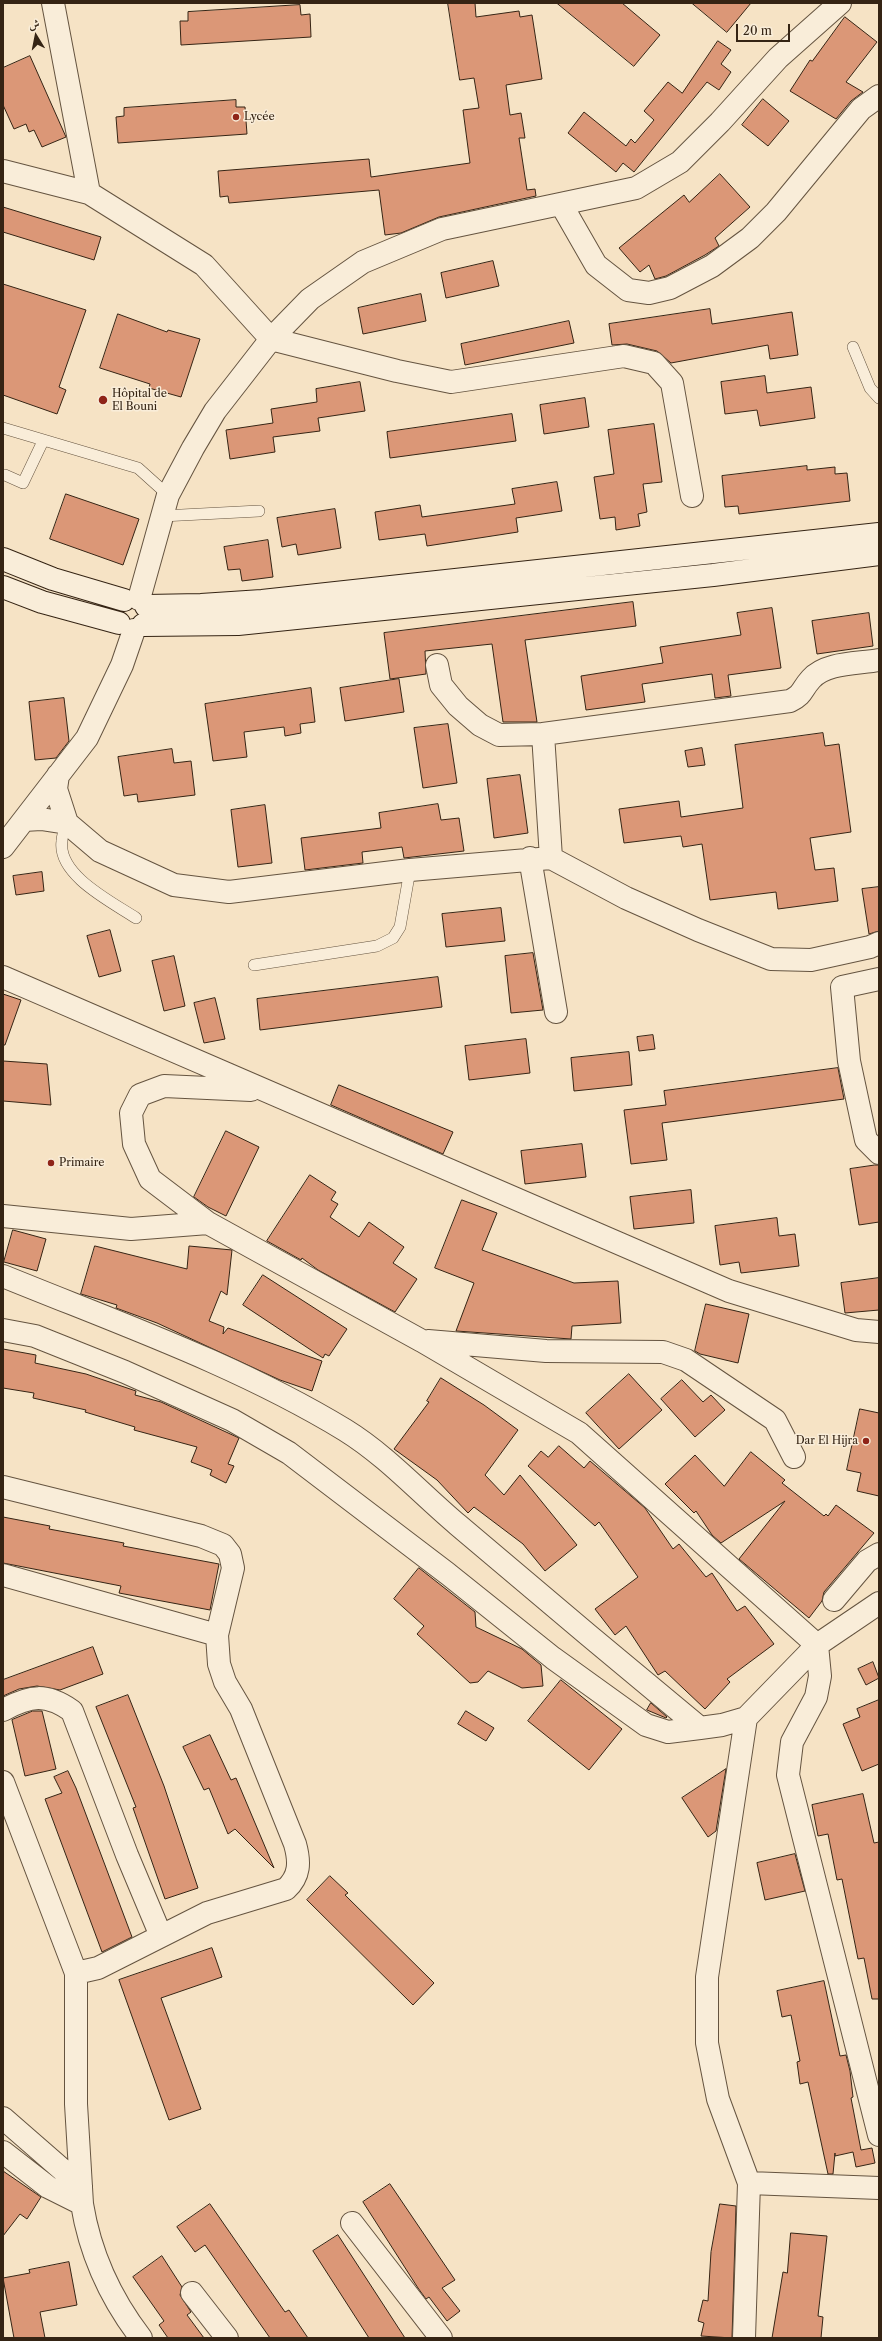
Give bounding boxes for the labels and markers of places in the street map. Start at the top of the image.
place label: Lycée [244,110,275,124]
marker: Lycée [231,112,241,122]
place label: Hôpital de El Bouni [112,387,167,413]
marker: Hôpital de El Bouni [97,394,109,406]
place label: Primaire [59,1156,104,1170]
marker: Primaire [46,1158,56,1168]
place label: Dar El Hijra [796,1434,858,1448]
marker: Dar El Hijra [861,1436,871,1446]

